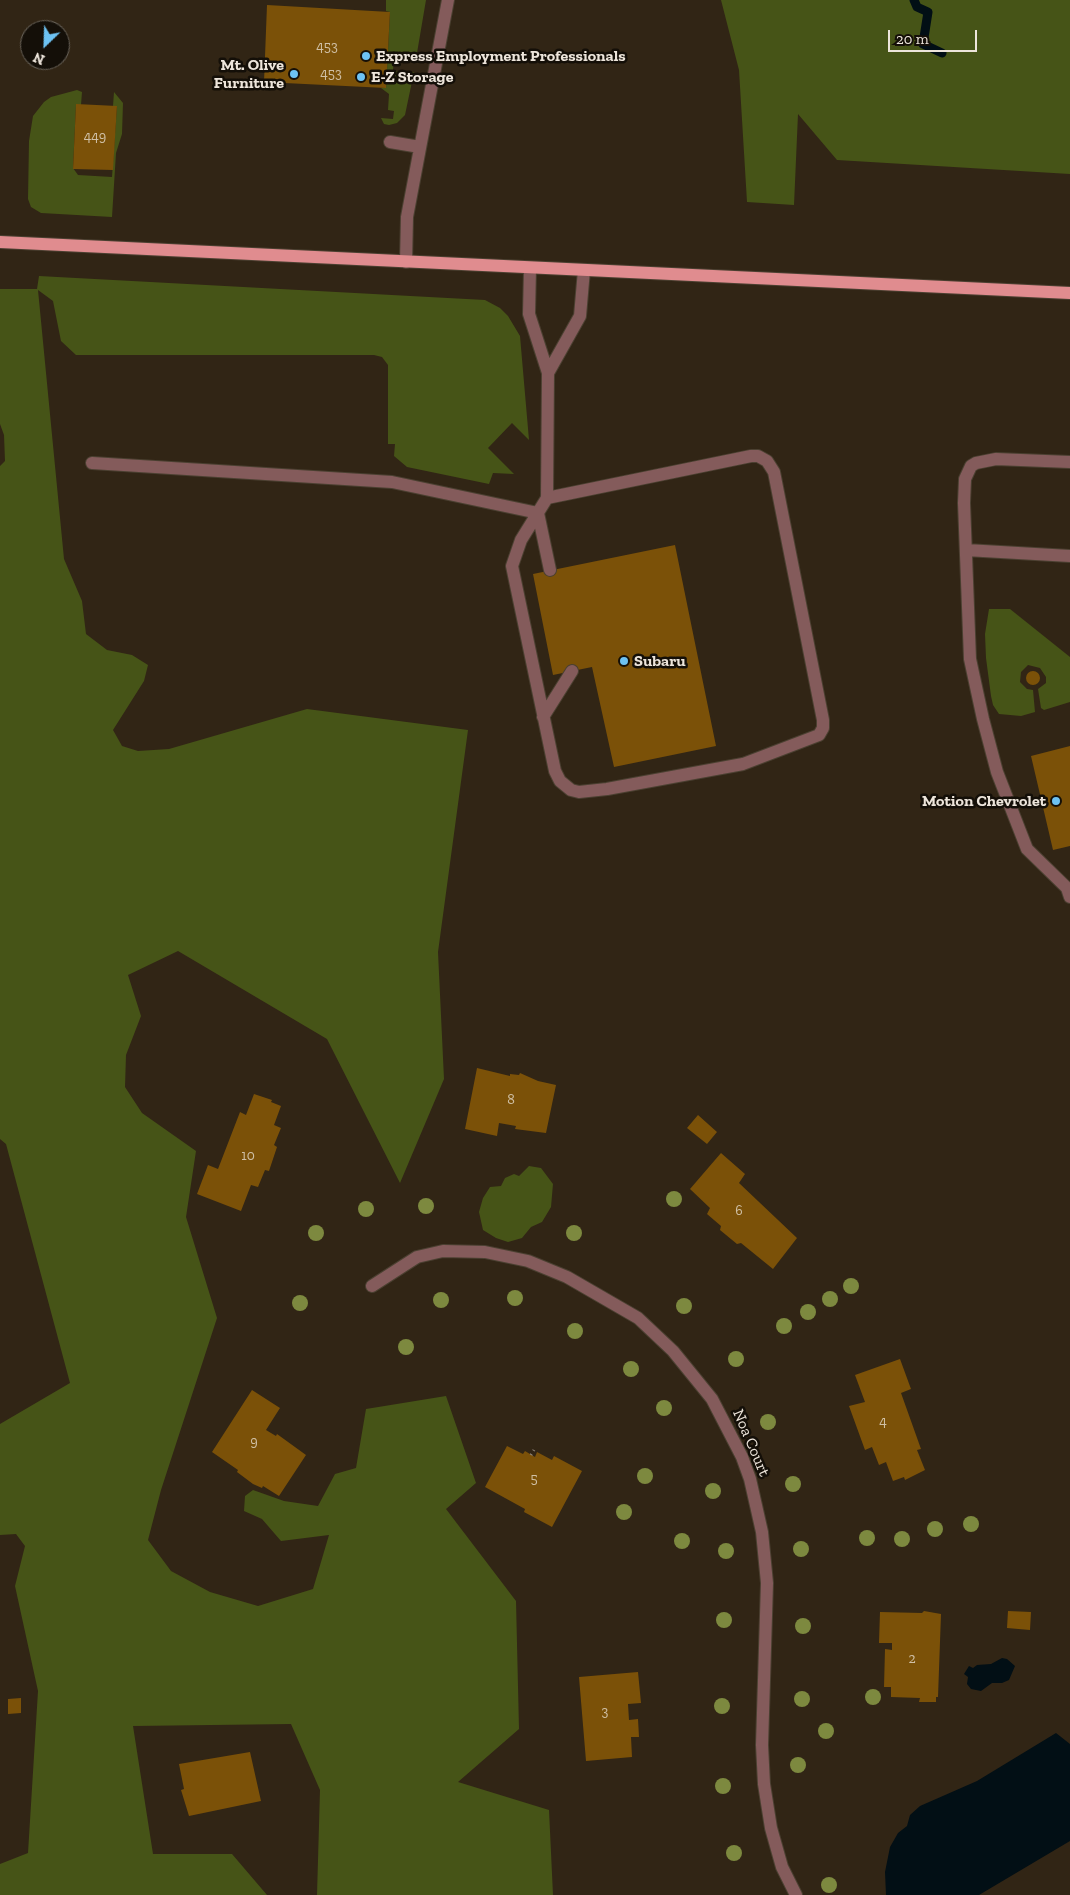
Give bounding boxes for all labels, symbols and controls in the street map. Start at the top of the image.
north arrow [20,20,70,70]
scale bar [890,20,979,52]
text: 20 m [896,30,929,48]
house number: 453 [316,39,338,55]
place label: Express Employment Professionals [376,46,626,66]
text: N [31,48,47,68]
marker: Express Employment Professionals [360,50,372,62]
place label: Mt. Olive Furniture [214,55,284,93]
house number: 453 [320,66,342,82]
place label: E-Z Storage [371,67,453,87]
marker: Mt. Olive Furniture [288,68,300,80]
marker: E-Z Storage [355,71,367,83]
house number: 449 [84,129,106,145]
place label: Subaru [634,651,686,671]
marker: Subaru [618,655,630,667]
place label: Motion Chevrolet [922,791,1046,811]
marker: Motion Chevrolet [1050,795,1062,807]
house number: 8 [507,1092,515,1108]
house number: 10 [241,1148,255,1164]
house number: 6 [735,1203,743,1219]
street label: Noa Court [728,1406,774,1480]
house number: 4 [879,1414,887,1430]
house number: 9 [250,1434,258,1450]
house number: 5 [530,1471,538,1487]
house number: 2 [908,1651,916,1667]
house number: 3 [602,1704,608,1720]

